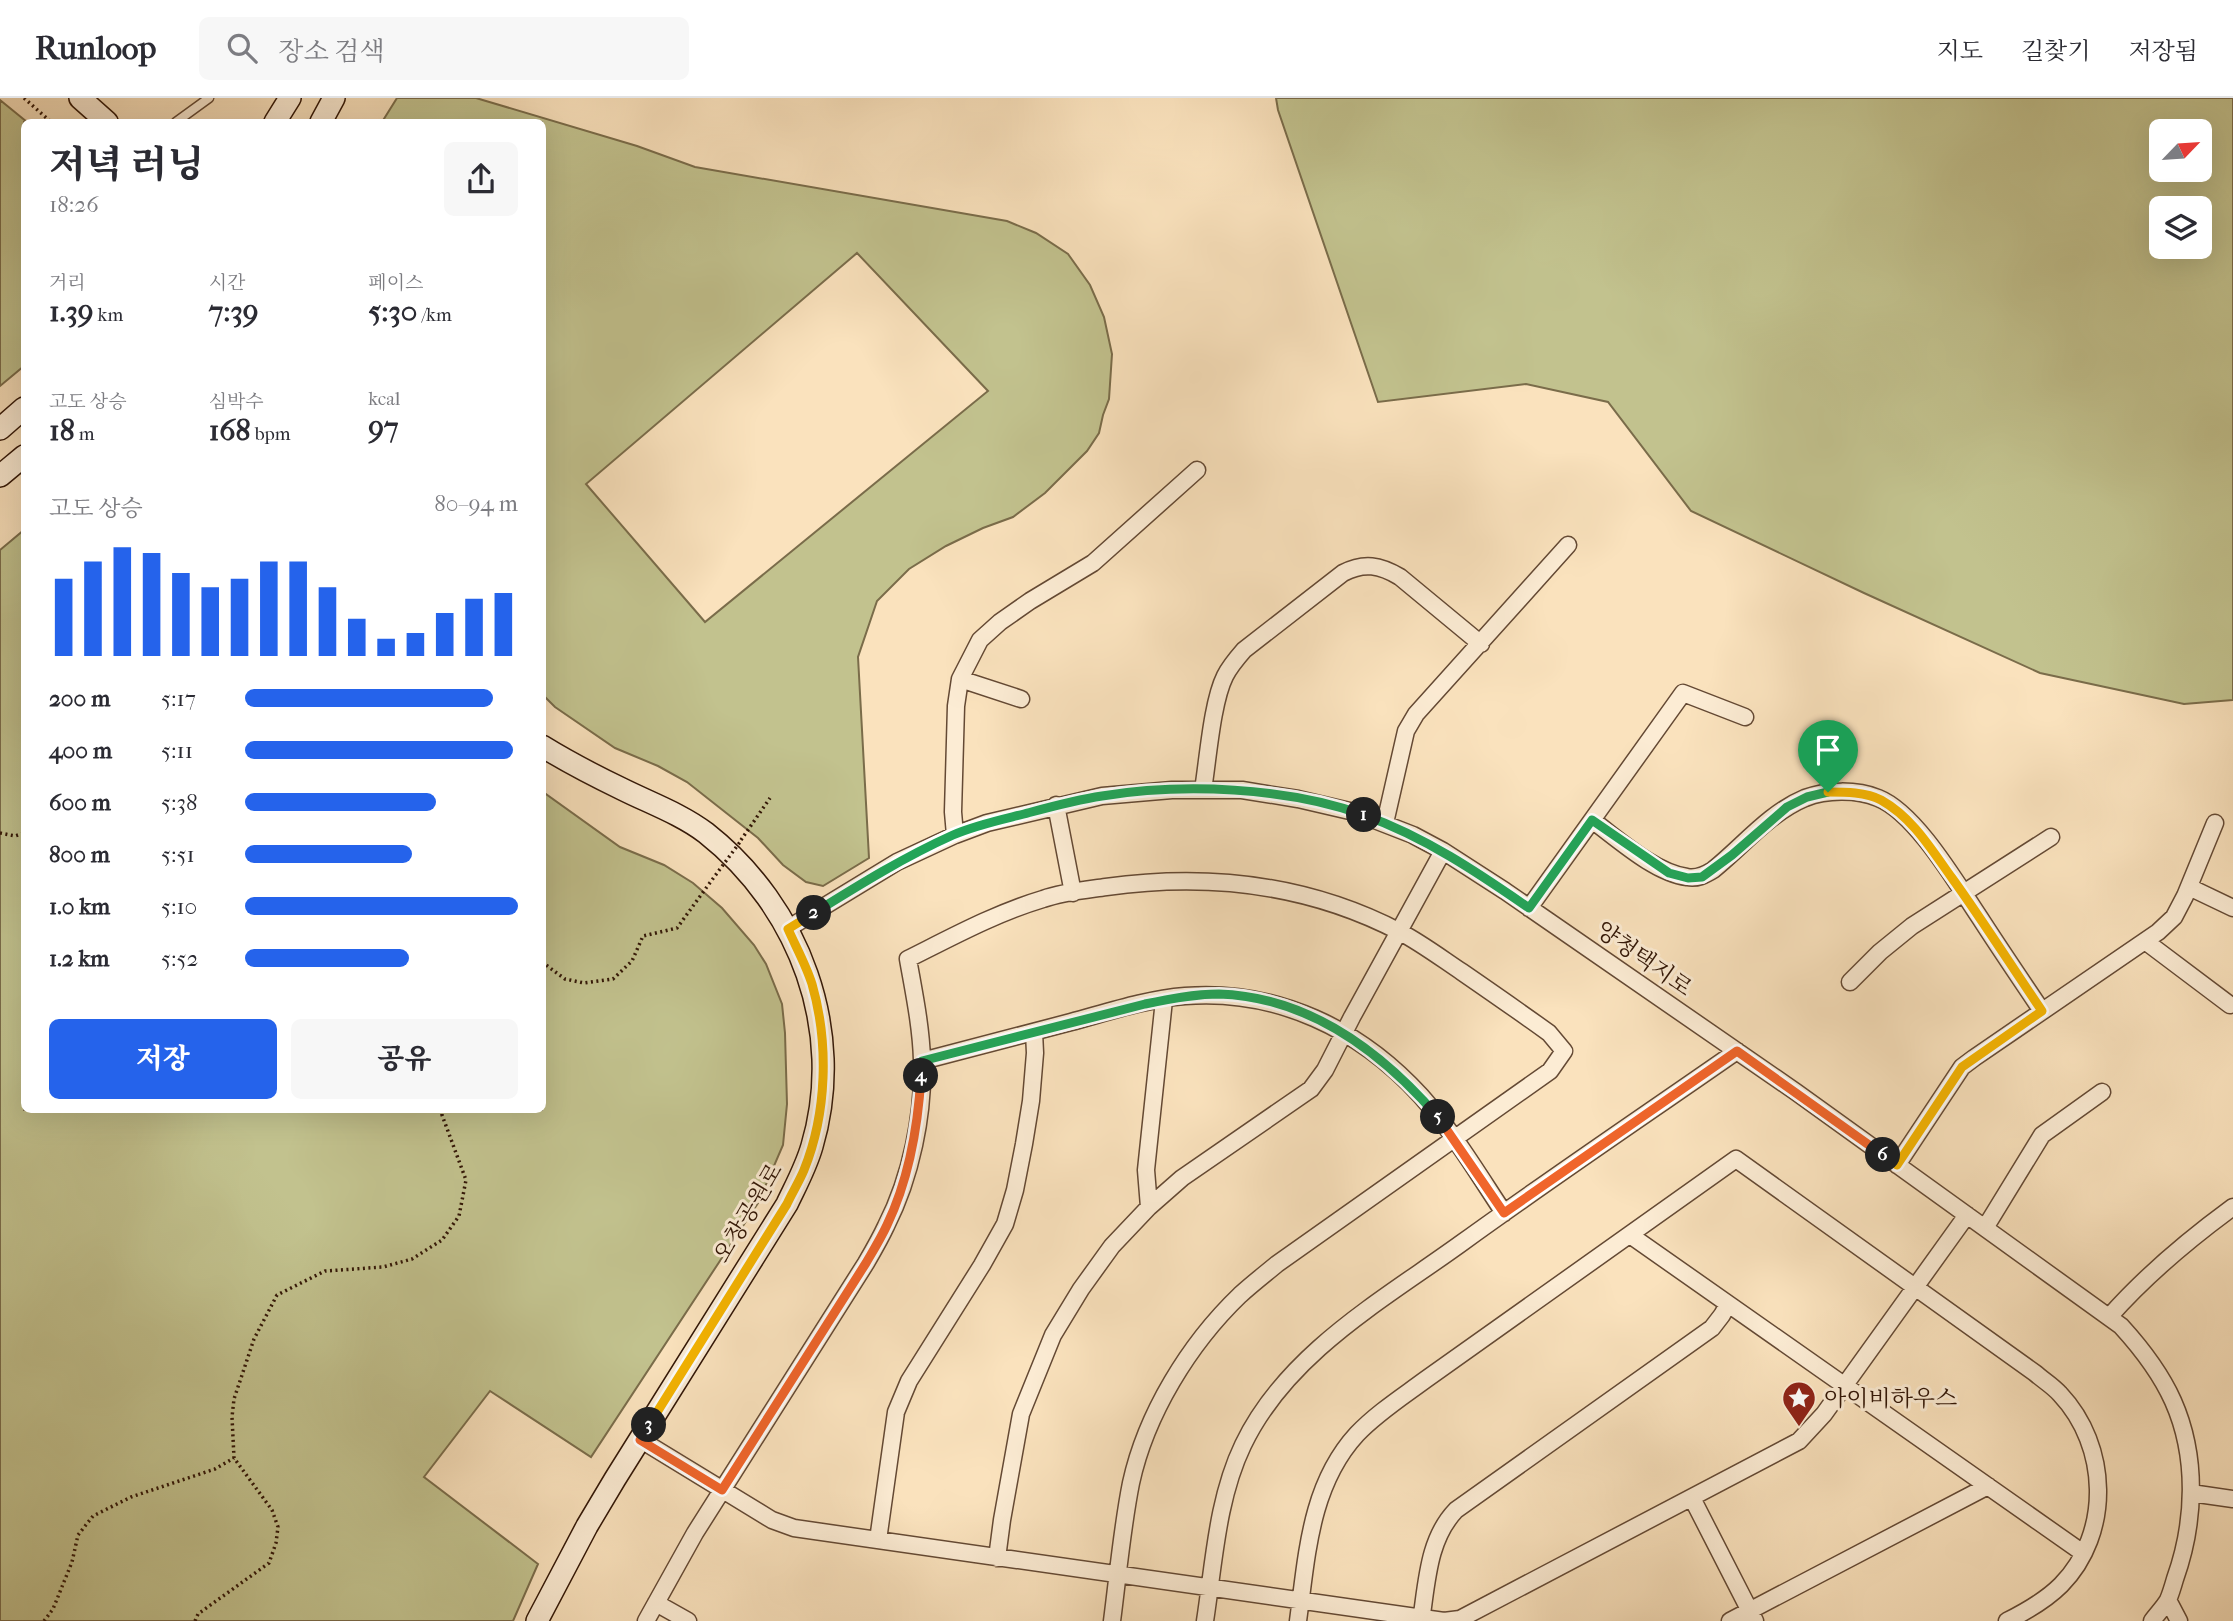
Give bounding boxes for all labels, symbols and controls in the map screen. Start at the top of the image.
search box [199,17,689,80]
text: Runloop [35,29,157,68]
icon: search [223,29,261,67]
text: 장소 검색 [279,36,385,67]
text: 지도 [1937,37,1983,65]
text: 길찾기 [2021,37,2090,65]
text: 저장됨 [2128,37,2198,65]
north arrow [2149,119,2212,182]
map controls [2149,119,2212,259]
text: 저녁 러닝 [49,142,204,187]
button: share [444,142,518,216]
text: 18:26 [49,191,99,218]
button: layers [2149,196,2212,259]
text: 거리 [49,272,86,294]
text: 시간 [209,272,245,294]
text: 페이스 [368,272,423,294]
text: 1.39 [49,294,94,329]
text: 7:39 [209,294,258,329]
text: 5:30 [368,294,417,329]
text: km [94,304,123,326]
text: /km [417,304,452,326]
text: kcal [368,388,400,410]
text: 고도 상승 [49,391,127,413]
text: 심박수 [209,391,264,413]
text: 97 [368,410,399,445]
text: 18 [49,413,75,448]
text: 168 [209,413,251,448]
text: m [75,423,95,445]
text: bpm [251,423,291,445]
text: 80–94 m [434,490,518,517]
text: 고도 상승 [49,495,143,522]
text: 200 m [49,685,110,712]
text: 5:17 [161,685,196,712]
pin [1798,720,1858,792]
icon: arrive [1809,731,1847,769]
text: 400 m [49,737,112,764]
text: 5:11 [161,737,193,764]
text: 600 m [49,789,111,816]
text: 5:38 [161,789,198,816]
pin: 1 [1346,798,1382,832]
text: 1 [1360,803,1367,825]
text: 800 m [49,841,110,868]
text: 5:51 [161,841,195,868]
text: 1.0 km [49,893,110,920]
text: 5:10 [161,893,197,920]
pin: 2 [796,896,832,930]
text: 2 [809,901,818,923]
street label: 양청택지로 [1591,916,1697,1002]
text: 1.2 km [49,945,109,972]
text: 5:52 [161,945,198,972]
button: 저장 [49,1019,277,1099]
button: 공유 [291,1019,518,1099]
pin: 4 [904,1058,939,1094]
text: 4 [915,1064,926,1086]
pin: 5 [1420,1100,1456,1134]
text: 5 [1433,1105,1442,1127]
pin: 6 [1866,1138,1900,1172]
text: 6 [1877,1143,1888,1165]
street label: 오창공원로 [708,1158,788,1268]
place icon: 아이비하우스 [1780,1379,1818,1428]
place label: 아이비하우스 [1824,1385,1957,1412]
pin: 3 [632,1408,666,1442]
text: 3 [645,1413,652,1435]

